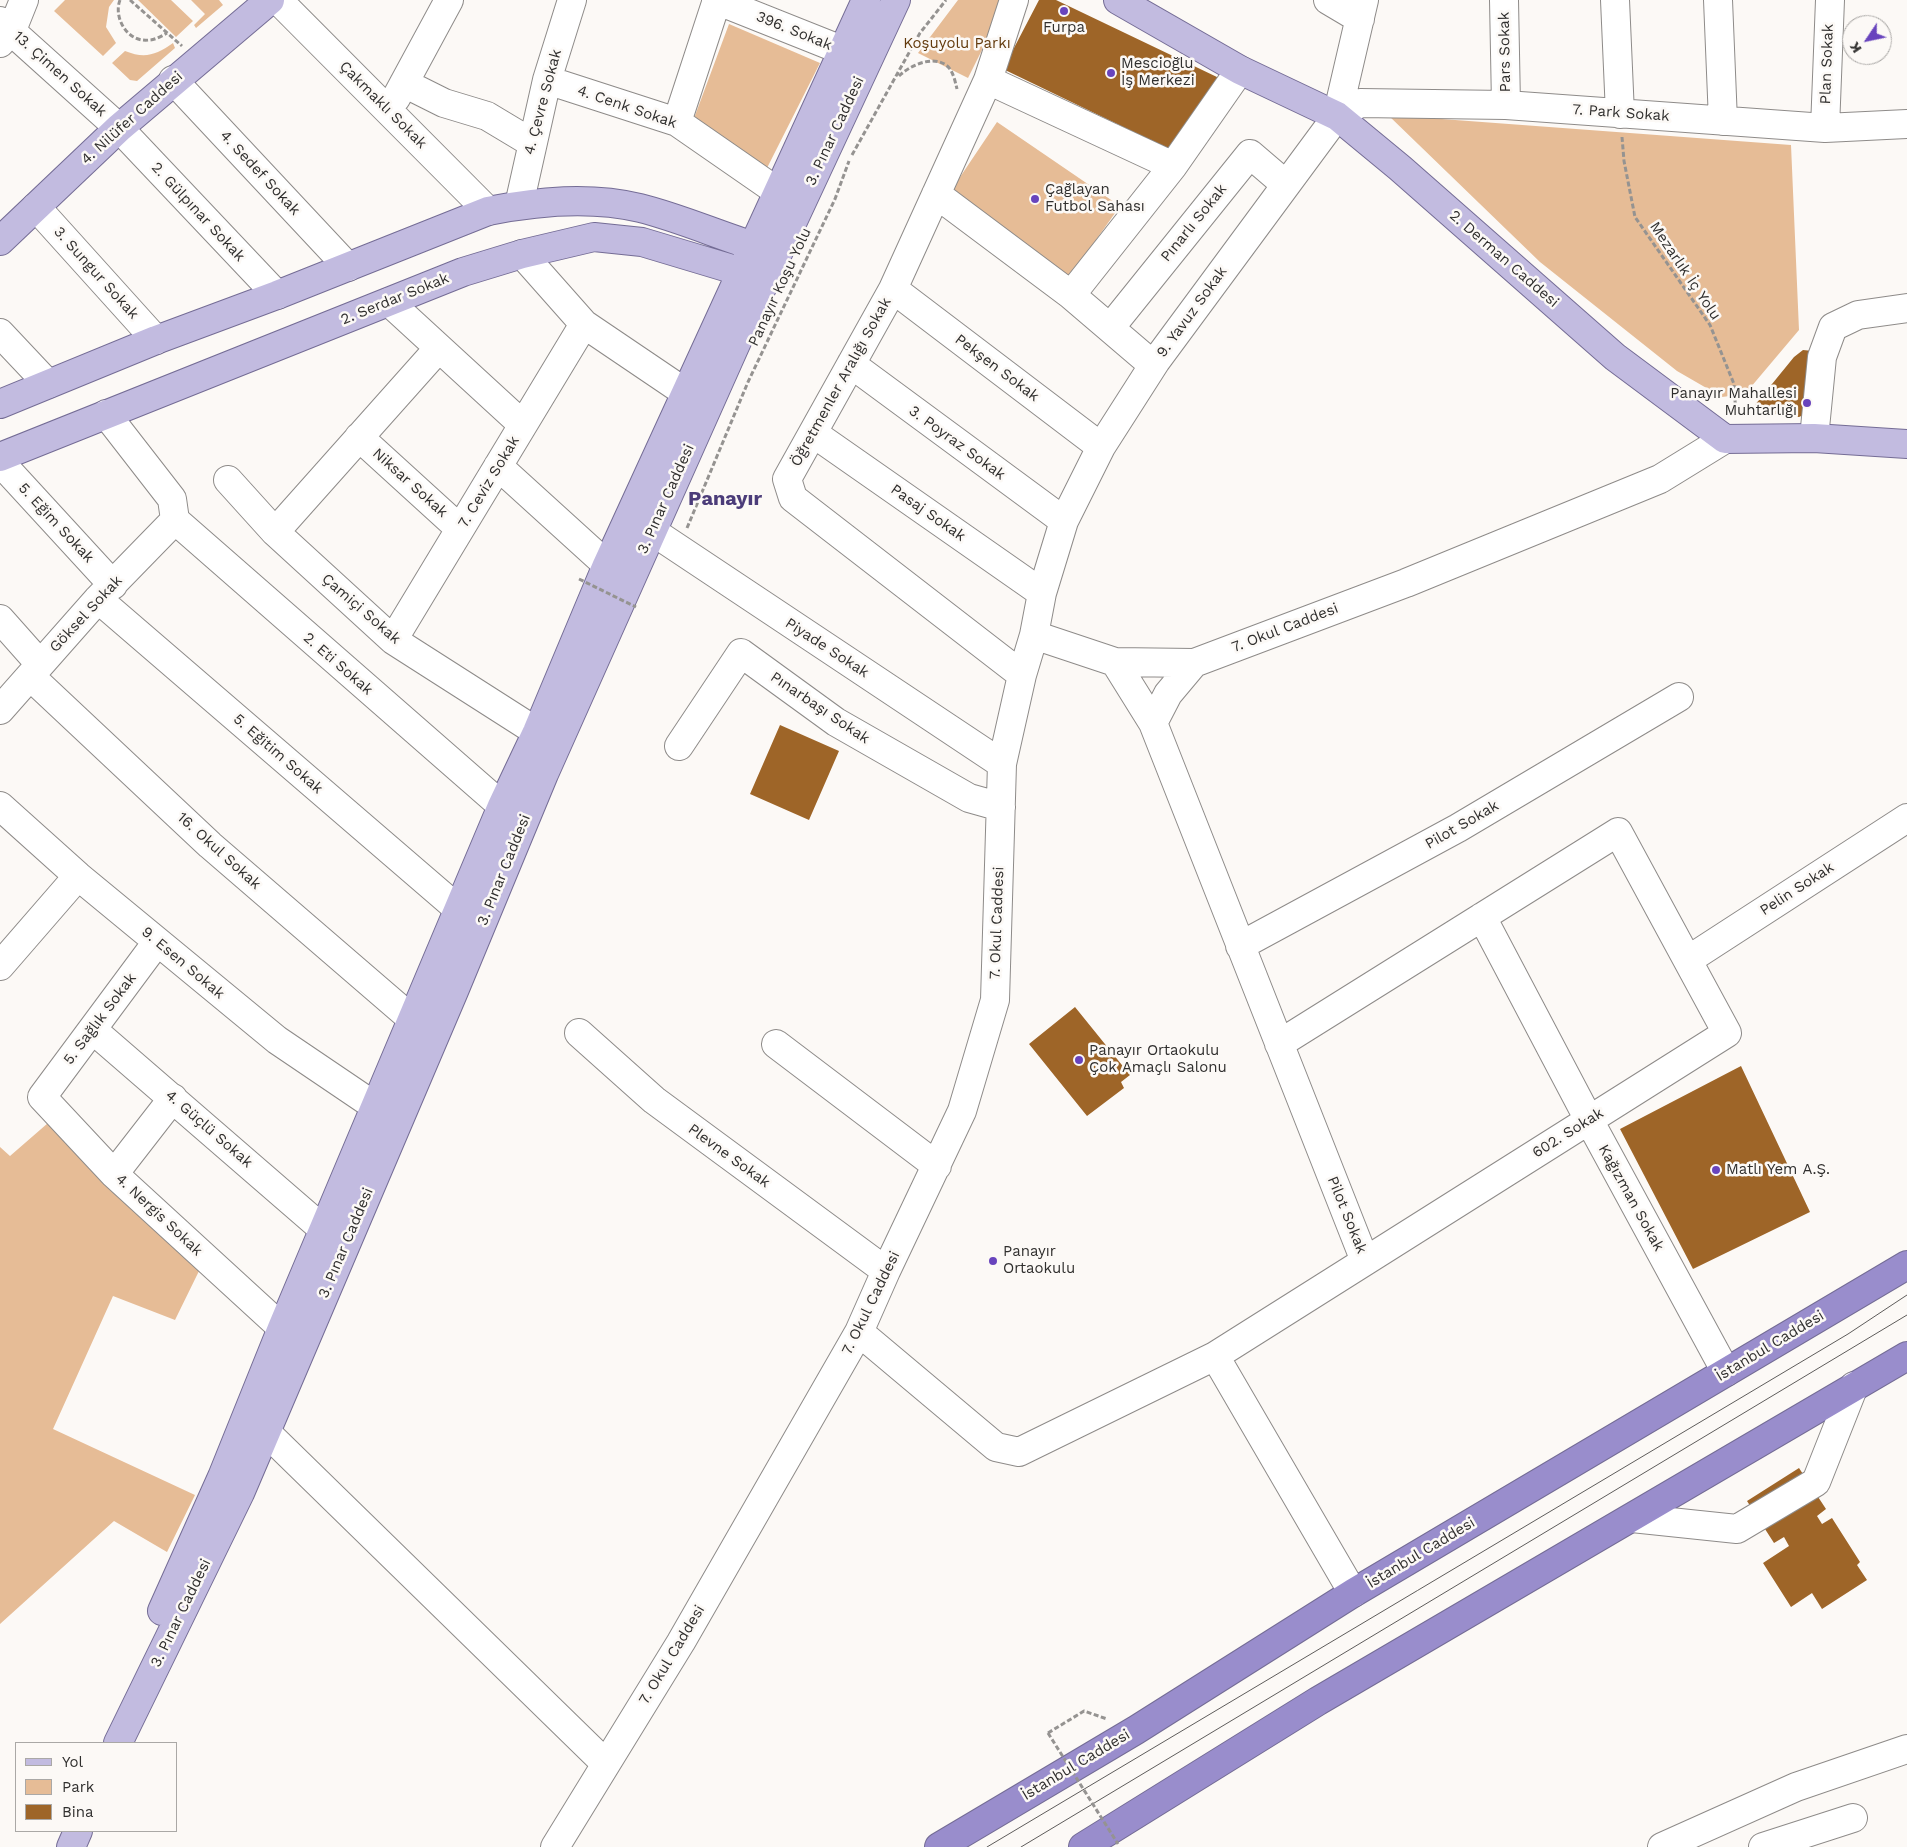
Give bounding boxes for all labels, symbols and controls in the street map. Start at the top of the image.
marker: Furpa [1058,5,1070,17]
street label: 396. Sokak [753,8,835,54]
street label: Pars Sokak [1495,12,1515,92]
north arrow [1842,15,1892,65]
place label: Furpa [1043,19,1085,37]
street label: Plan Sokak [1817,23,1837,105]
street label: 13. Çimen Sokak [10,27,110,121]
park label: Koşuyolu Parkı [903,35,1011,53]
text: K [1846,39,1865,56]
street label: 4. Çevre Sokak [520,47,566,157]
place label: Mescioğlu İş Merkezi [1121,55,1195,90]
street label: Çakmaklı Sokak [336,58,430,152]
marker: Mescioğlu İş Merkezi [1105,67,1117,79]
street label: 4. Nilüfer Caddesi [77,68,187,168]
street label: 3. Pınar Caddesi [802,74,868,188]
street label: 4. Cenk Sokak [575,82,679,132]
street label: 7. Park Sokak [1572,101,1670,125]
street label: 4. Sedef Sokak [216,127,304,219]
street label: 2. Gülpınar Sokak [147,159,249,265]
place label: Çağlayan Futbol Sahası [1045,181,1145,216]
street label: Pınarlı Sokak [1157,181,1231,265]
marker: Çağlayan Futbol Sahası [1029,193,1041,205]
street label: 2. Derman Caddesi [1446,207,1562,311]
street label: Mezarlık İç Yolu [1646,219,1724,323]
street label: 3. Sungur Sokak [50,223,142,323]
street label: Panayır Koşu Yolu [745,225,815,349]
street label: 9. Yavuz Sokak [1153,263,1231,361]
street label: 2. Serdar Sokak [338,269,452,329]
street label: Öğretmenler Aralığı Sokak [787,294,895,470]
street label: Pekşen Sokak [951,330,1043,406]
place label: Panayır Mahallesi Muhtarlığı [1670,385,1797,420]
marker: Panayır Mahallesi Muhtarlığı [1801,397,1813,409]
street label: 3. Poyraz Sokak [905,402,1009,484]
street label: 7. Ceviz Sokak [455,433,523,531]
street label: 3. Pınar Caddesi [634,441,698,557]
street label: Niksar Sokak [369,445,451,521]
street label: 5. Eğim Sokak [14,479,98,567]
street label: Pasaj Sokak [887,481,969,545]
district label: Panayır [688,487,762,511]
street label: Çamiçi Sokak [318,570,404,648]
street label: Göksel Sokak [46,572,126,656]
street label: 7. Okul Caddesi [1229,599,1341,657]
street label: Piyade Sokak [782,614,872,682]
street label: 2. Eti Sokak [299,629,377,699]
street label: Pınarbaşı Sokak [767,668,873,748]
street label: 5. Eğitim Sokak [229,710,327,798]
street label: Pilot Sokak [1422,797,1502,853]
street label: 16. Okul Sokak [173,809,265,893]
street label: 3. Pınar Caddesi [474,812,534,928]
street label: Pelin Sokak [1757,858,1837,920]
street label: 7. Okul Caddesi [986,866,1008,980]
street label: 9. Esen Sokak [138,923,228,1003]
street label: 5. Sağlık Sokak [60,970,140,1068]
place label: Panayır Ortaokulu Çok Amaçlı Salonu [1089,1042,1227,1077]
marker: Panayır Ortaokulu Çok Amaçlı Salonu [1073,1054,1085,1066]
street label: 4. Güçlü Sokak [162,1086,256,1172]
street label: 602. Sokak [1529,1104,1607,1162]
street label: Plevne Sokak [684,1120,774,1192]
street label: Kağızman Sokak [1594,1141,1668,1255]
place label: Matlı Yem A.Ş. [1726,1161,1830,1179]
marker: Matlı Yem A.Ş. [1710,1164,1722,1176]
street label: 4. Nergis Sokak [112,1170,206,1260]
street label: Pilot Sokak [1323,1174,1371,1256]
street label: 3. Pınar Caddesi [315,1185,377,1301]
place label: Panayır Ortaokulu [1003,1243,1075,1278]
street label: 7. Okul Caddesi [838,1248,904,1358]
marker: Panayır Ortaokulu [987,1255,999,1267]
street label: İstanbul Caddesi [1713,1307,1827,1385]
street label: İstanbul Caddesi [1364,1514,1478,1592]
street label: 3. Pınar Caddesi [147,1556,215,1670]
street label: 7. Okul Caddesi [635,1602,709,1708]
street label: İstanbul Caddesi [1019,1726,1133,1804]
legend [15,1742,178,1832]
text: Yol [62,1753,83,1771]
text: Park [62,1778,94,1796]
text: Bina [62,1803,94,1821]

